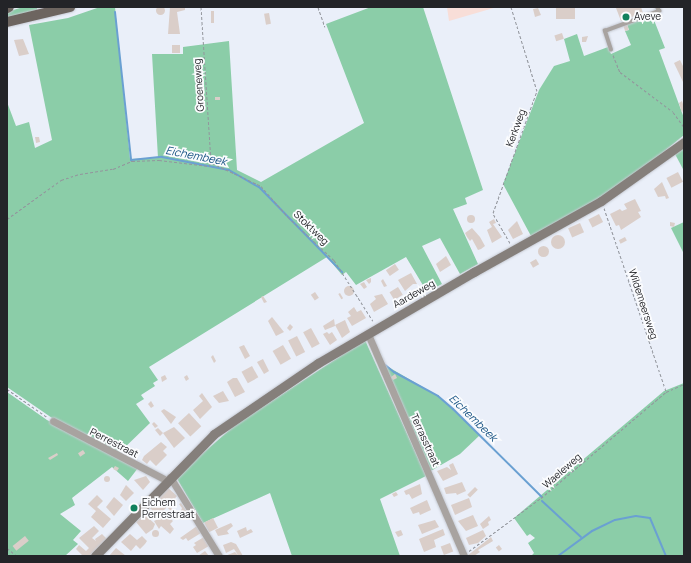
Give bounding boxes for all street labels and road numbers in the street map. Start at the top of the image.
street label: Groeneweg [191,58,207,112]
street label: Kerkweg [504,108,528,148]
street label: Stoktweg [291,208,331,248]
street label: Wildemeersweg [626,267,660,341]
street label: Aardeweg [391,277,437,311]
street label: Terrasstraat [408,412,442,468]
street label: Perrestraat [88,426,140,460]
street label: Waeleweg [540,451,584,491]

